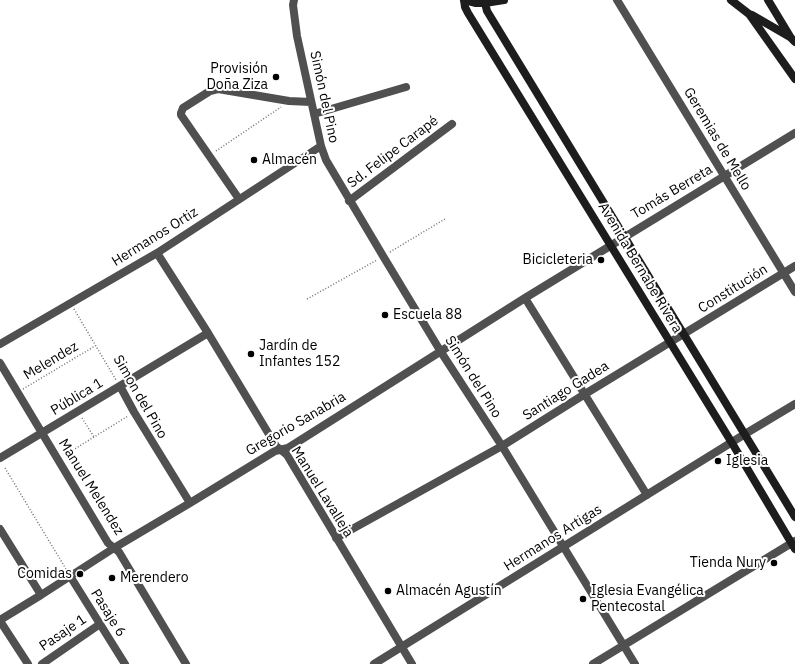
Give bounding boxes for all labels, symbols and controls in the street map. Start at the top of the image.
street label: Simón del Pino [306,49,342,145]
place label: Provisión Doña Ziza [206,61,268,94]
marker: Provisión Doña Ziza [271,72,281,82]
street label: Geremias de Mello [680,85,754,193]
street label: Sd. Felipe Carapé [344,112,442,192]
place label: Almacén [262,152,317,168]
marker: Almacén [249,155,259,165]
street label: Tomás Berreta [628,161,716,223]
street label: Avenida Bernabe Rivera [594,200,686,336]
street label: Hermanos Ortiz [109,204,201,270]
place label: Bicicleteria [523,252,593,268]
marker: Bicicleteria [596,255,606,265]
street label: Constitución [695,261,771,317]
place label: Escuela 88 [393,307,462,323]
marker: Escuela 88 [380,310,390,320]
street label: Simón del Pino [441,333,505,421]
street label: Melendez [21,338,81,384]
place label: Jardín de Infantes 152 [259,338,340,370]
marker: Jardín de Infantes 152 [246,349,256,359]
street label: Simon del Pino [109,352,171,442]
street label: Santiago Gadea [520,358,612,424]
street label: Pública 1 [48,375,106,419]
street label: Gregorio Sanabria [243,389,349,459]
street label: Manuel Melendez [55,436,127,538]
street label: Manuel Lavalleja [287,443,357,541]
place label: Iglesia [726,453,768,469]
marker: Iglesia [713,456,723,466]
street label: Hermanos Artigas [501,501,605,575]
place label: Tienda Nury [690,555,766,571]
marker: Tienda Nury [769,558,779,568]
place label: Comidas [17,566,72,582]
marker: Comidas [75,569,85,579]
place label: Merendero [120,570,188,586]
marker: Merendero [107,573,117,583]
place label: Almacén Agustín [396,583,502,599]
place label: Iglesia Evangélica Pentecostal [591,583,704,616]
street label: Pasaje 6 [87,586,129,640]
marker: Almacén Agustín [383,586,393,596]
marker: Iglesia Evangélica Pentecostal [578,594,588,604]
street label: Pasaje 1 [36,611,90,655]

